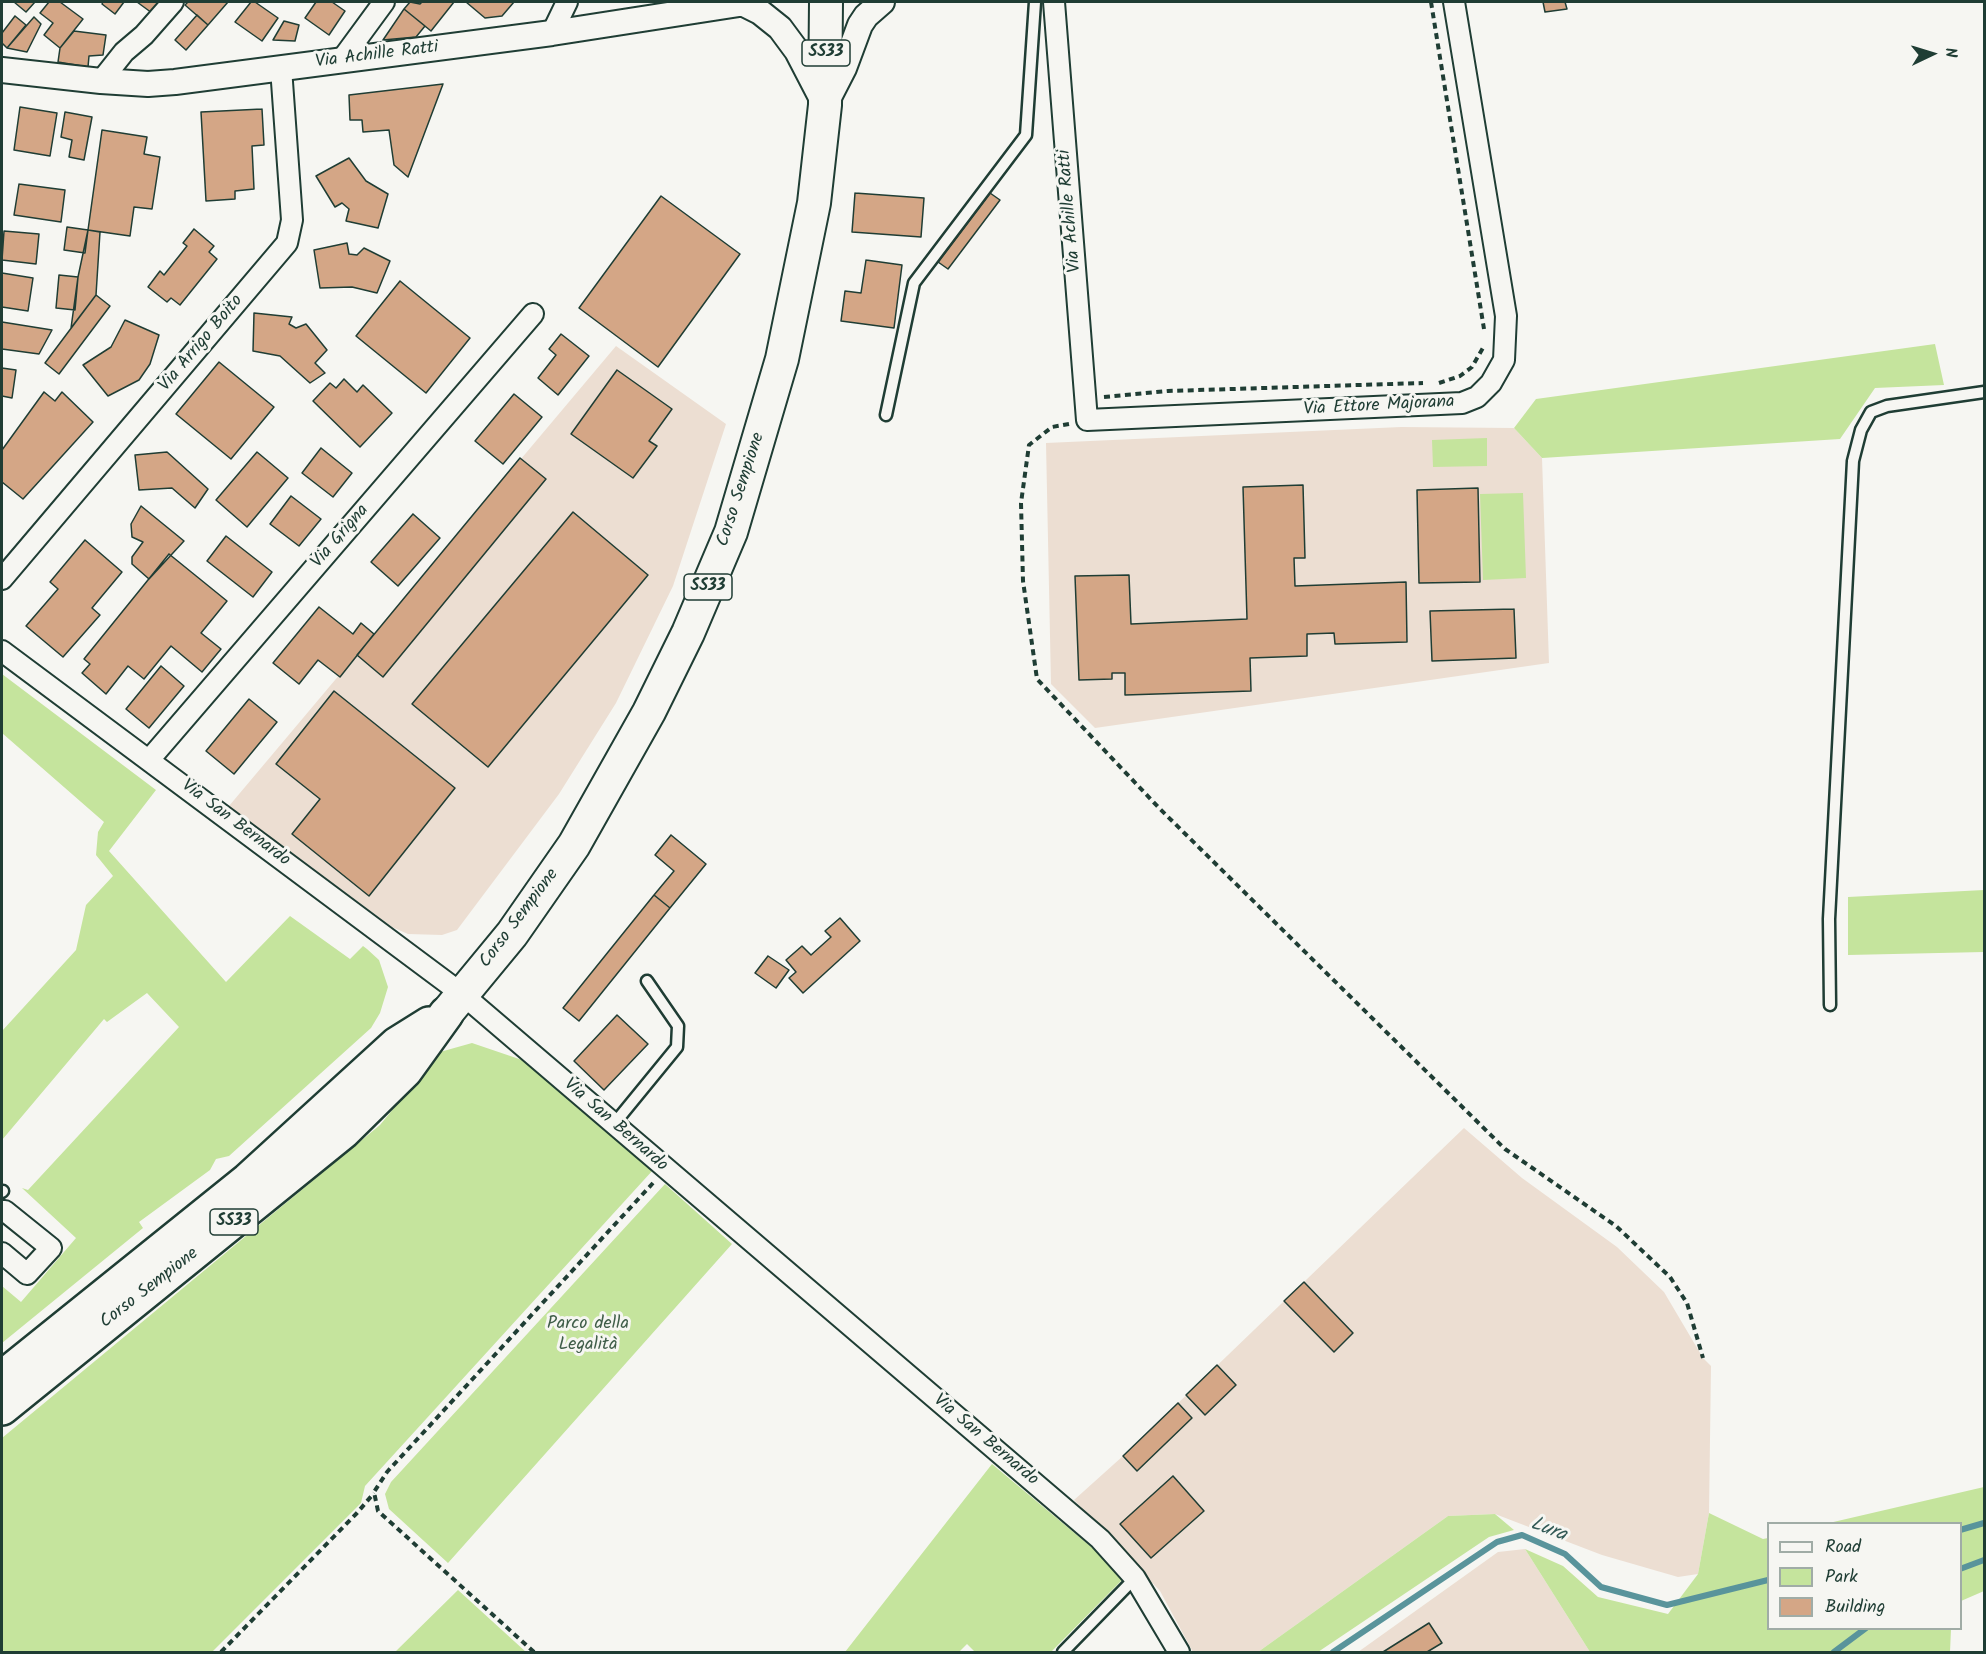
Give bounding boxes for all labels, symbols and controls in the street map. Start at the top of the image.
north arrow [1902,24,1962,84]
street label: Via Achille Ratti [314,38,440,74]
road number: SS33 [802,40,850,66]
text: N [1938,47,1963,59]
street label: Via Achille Ratti [1055,148,1087,274]
street label: Via Arrigo Boito [155,291,249,397]
street label: Via Ettore Majorana [1303,392,1455,422]
street label: Corso Sempione [713,430,771,550]
street label: Via Grigna [307,501,375,573]
road number: SS33 [684,574,732,600]
street label: Via San Bernardo [176,776,294,872]
street label: Corso Sempione [476,865,564,973]
street label: Via San Bernardo [558,1075,672,1177]
road number: SS33 [210,1209,258,1235]
street label: Corso Sempione [97,1244,203,1334]
park label: Parco della Legalità [547,1314,629,1356]
street label: Via San Bernardo [928,1391,1042,1491]
water label: Lura [1527,1513,1569,1549]
legend [1767,1522,1962,1630]
text: Road [1825,1533,1861,1562]
text: Park [1825,1563,1858,1592]
text: Building [1825,1593,1885,1622]

